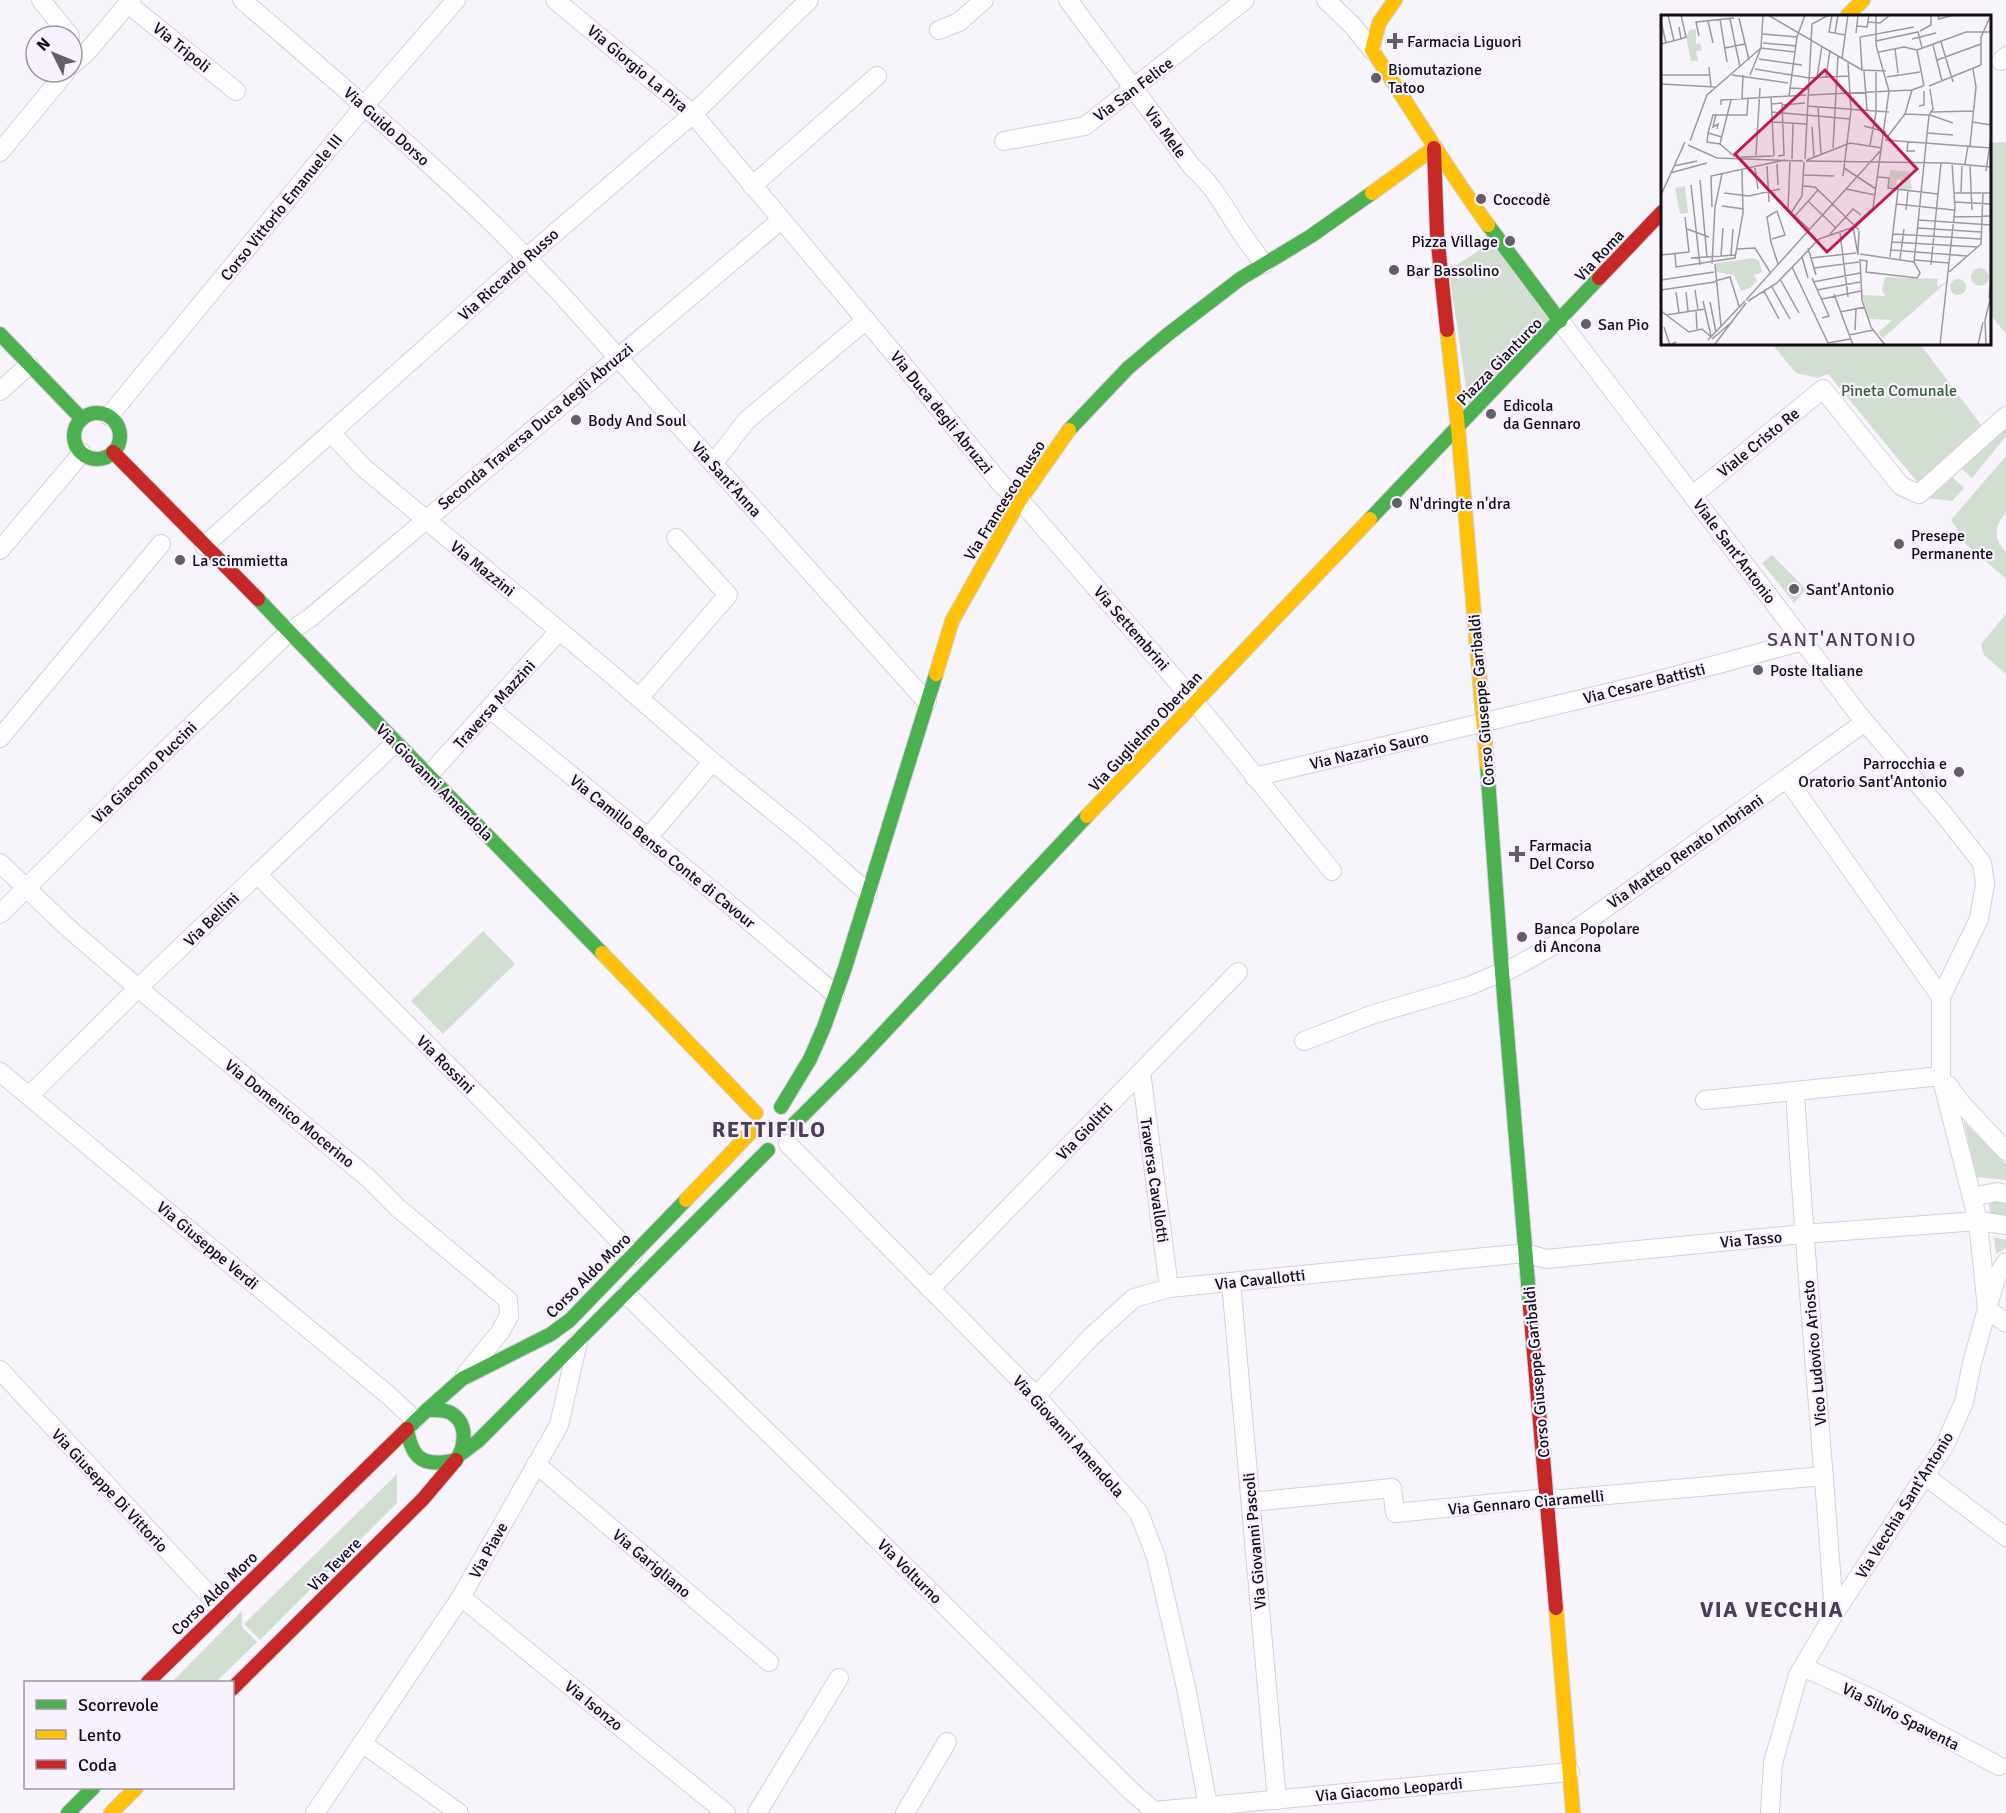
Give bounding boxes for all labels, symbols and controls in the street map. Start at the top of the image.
inset map [1661,15,1991,345]
street label: Via Tripoli [148,18,214,77]
street label: Via Giorgio La Pira [583,21,692,117]
north arrow [24,24,84,84]
place label: Farmacia Liguori [1407,32,1522,52]
text: N [33,34,55,55]
marker: Farmacia Liguori [1388,34,1402,48]
street label: Via San Felice [1090,53,1177,126]
place label: Biomutazione Tatoo [1388,60,1482,98]
marker: Biomutazione Tatoo [1369,71,1383,85]
street label: Via Guido Dorso [339,83,433,171]
street label: Via Mele [1140,103,1191,162]
street label: Corso Vittorio Emanuele III [216,130,347,285]
place label: Coccodè [1493,190,1551,210]
marker: Coccodè [1474,192,1488,206]
street label: Via Riccardo Russo [454,224,563,325]
street label: Via Roma [1571,226,1629,286]
place label: Pizza Village [1411,232,1498,252]
marker: Pizza Village [1503,234,1517,248]
place label: Bar Bassolino [1406,261,1499,281]
marker: Bar Bassolino [1387,263,1401,277]
street label: Piazza Gianturco [1453,314,1547,410]
place label: San Pio [1598,315,1649,335]
marker: San Pio [1579,317,1593,331]
street label: Seconda Traversa Duca degli Abruzzi [434,339,637,514]
street label: Via Duca degli Abruzzi [886,347,997,478]
park label: Pineta Comunale [1841,381,1957,401]
place label: Edicola da Gennaro [1503,396,1581,434]
street label: Viale Cristo Re [1714,404,1804,482]
marker: Edicola da Gennaro [1484,407,1498,421]
place label: Body And Soul [588,411,687,431]
marker: Body And Soul [569,413,583,427]
street label: Via Francesco Russo [960,437,1050,564]
street label: Via Sant'Anna [687,438,766,522]
place label: N'dringte n'dra [1409,494,1511,514]
street label: Viale Sant'Antonio [1688,495,1780,608]
marker: N'dringte n'dra [1390,496,1404,510]
place label: Presepe Permanente [1911,526,1993,564]
street label: Via Mazzini [446,536,519,601]
marker: Presepe Permanente [1892,537,1906,551]
place label: La scimmietta [192,551,288,571]
marker: La scimmietta [173,553,187,567]
place label: Sant'Antonio [1806,580,1894,600]
street label: Via Settembrini [1089,582,1174,675]
marker: Sant'Antonio [1787,582,1801,596]
street label: Corso Giuseppe Garibaldi [1465,613,1499,787]
district label: SANT'ANTONIO [1767,627,1917,652]
street label: Traversa Mazzini [449,656,540,753]
street label: Via Cesare Battisti [1581,659,1707,709]
place label: Poste Italiane [1770,661,1863,681]
marker: Poste Italiane [1751,663,1765,677]
street label: Via Guglielmo Oberdan [1085,667,1207,796]
street label: Via Giacomo Puccini [88,717,201,828]
street label: Via Giovanni Amendola [372,720,497,845]
street label: Via Nazario Sauro [1308,728,1431,774]
place label: Parrocchia e Oratorio Sant'Antonio [1798,754,1947,792]
marker: Parrocchia e Oratorio Sant'Antonio [1952,765,1966,779]
street label: Via Camillo Benso Conte di Cavour [565,771,759,933]
street label: Via Matteo Renato Imbriani [1604,790,1767,913]
place label: Farmacia Del Corso [1529,836,1595,874]
marker: Farmacia Del Corso [1510,847,1524,861]
street label: Via Bellini [180,888,244,951]
place label: Banca Popolare di Ancona [1534,919,1640,957]
marker: Banca Popolare di Ancona [1515,930,1529,944]
street label: Via Rossini [412,1031,479,1098]
street label: Via Domenico Mocerino [220,1055,358,1172]
street label: Via Giolitti [1052,1099,1117,1165]
district label: RETTIFILO [712,1116,826,1143]
street label: Traversa Cavallotti [1135,1116,1173,1244]
street label: Via Giuseppe Verdi [152,1197,262,1294]
street label: Via Tasso [1719,1227,1783,1253]
street label: Corso Aldo Moro [542,1229,635,1322]
street label: Via Cavallotti [1214,1265,1306,1295]
street label: Vico Ludovico Ariosto [1799,1279,1831,1427]
street label: Corso Giuseppe Garibaldi [1520,1285,1554,1459]
street label: Via Giovanni Amendola [1008,1371,1128,1502]
street label: Via Giuseppe Di Vittorio [47,1425,172,1557]
street label: Via Vecchia Sant'Antonio [1851,1428,1958,1583]
street label: Via Giovanni Pascoli [1239,1472,1271,1610]
street label: Via Gennaro Ciaramelli [1447,1486,1605,1520]
street label: Via Piave [465,1519,513,1582]
street label: Via Garigliano [608,1525,695,1602]
street label: Via Tevere [304,1534,366,1596]
street label: Via Volturno [873,1535,946,1608]
street label: Corso Aldo Moro [167,1548,262,1640]
district label: VIA VECCHIA [1700,1596,1844,1623]
street label: Via Isonzo [560,1676,627,1735]
street label: Via Silvio Spaventa [1839,1679,1963,1755]
legend [24,1681,234,1789]
text: Scorrevole [78,1694,159,1716]
text: Lento [78,1724,121,1746]
text: Coda [78,1754,117,1776]
street label: Via Giacomo Leopardi [1315,1774,1463,1806]

